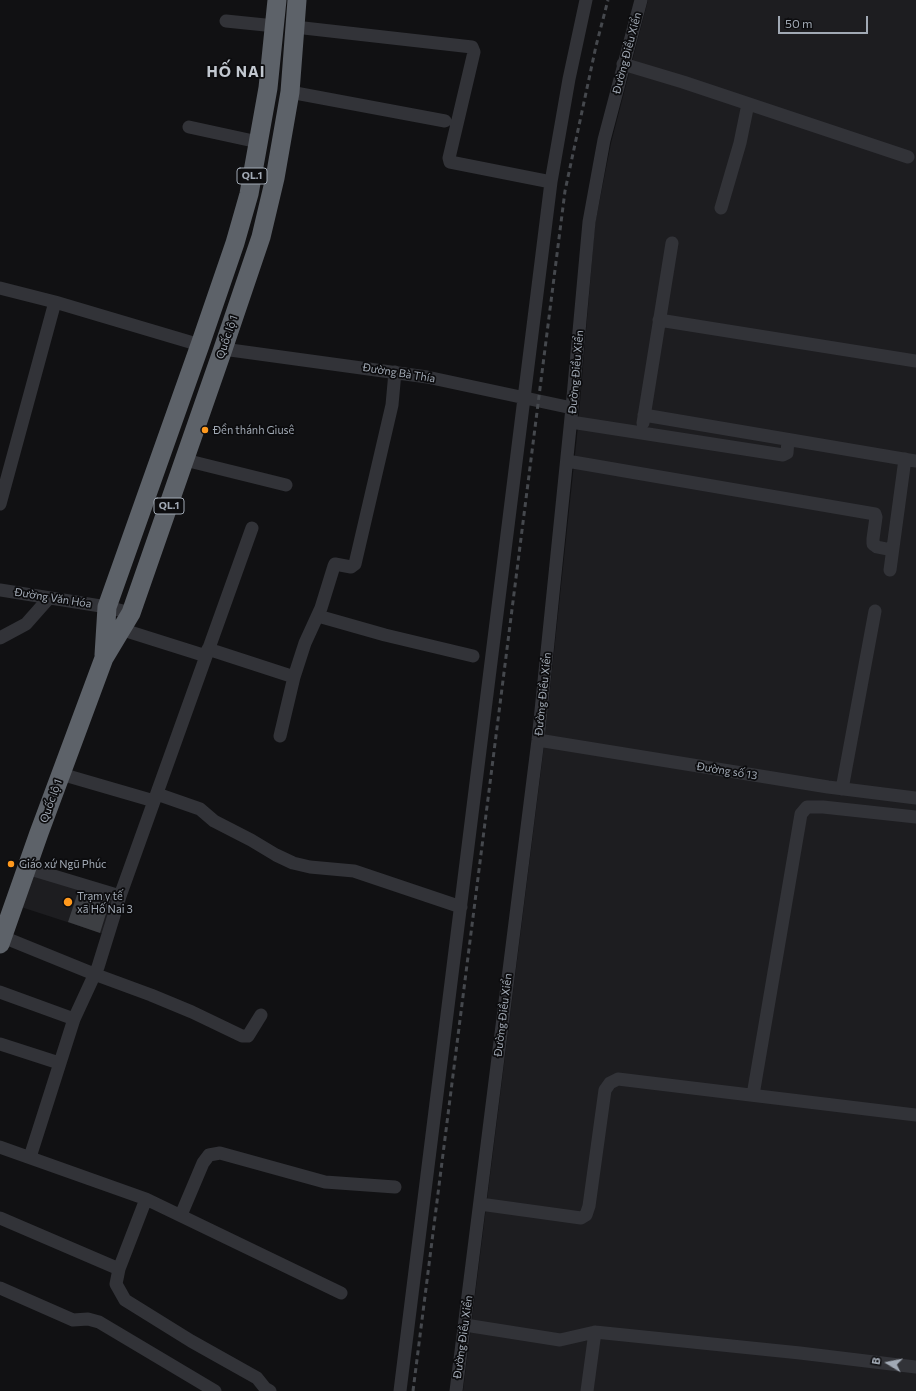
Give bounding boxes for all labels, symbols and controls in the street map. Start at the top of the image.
scale bar [780,8,870,34]
street label: Đường Điều Xiển [610,11,644,95]
text: 50 m [785,16,813,30]
district label: HỐ NAI [206,63,266,81]
road number: QL.1 [237,168,267,184]
street label: Quốc lộ 1 [213,313,241,361]
street label: Đường Điều Xiển [566,330,586,414]
street label: Đường Bà Thía [362,361,436,385]
place label: Đền thánh Giusê [213,423,294,437]
marker: Đền thánh Giusê [200,425,210,435]
road number: QL.1 [154,498,184,514]
street label: Đường Văn Hóa [13,585,93,611]
street label: Đường Điều Xiển [532,652,554,736]
street label: Đường số 13 [696,760,758,782]
street label: Quốc lộ 1 [37,777,65,825]
place label: Giáo xứ Ngũ Phúc [19,857,107,871]
marker: Giáo xứ Ngũ Phúc [6,859,16,869]
place label: Trạm y tế xã Hố Nai 3 [77,889,133,915]
marker: Trạm y tế xã Hố Nai 3 [62,896,74,908]
street label: Đường Điều Xiển [491,973,515,1057]
street label: Đường Điều Xiển [451,1295,475,1379]
north arrow [868,1343,908,1383]
text: B [869,1356,883,1366]

